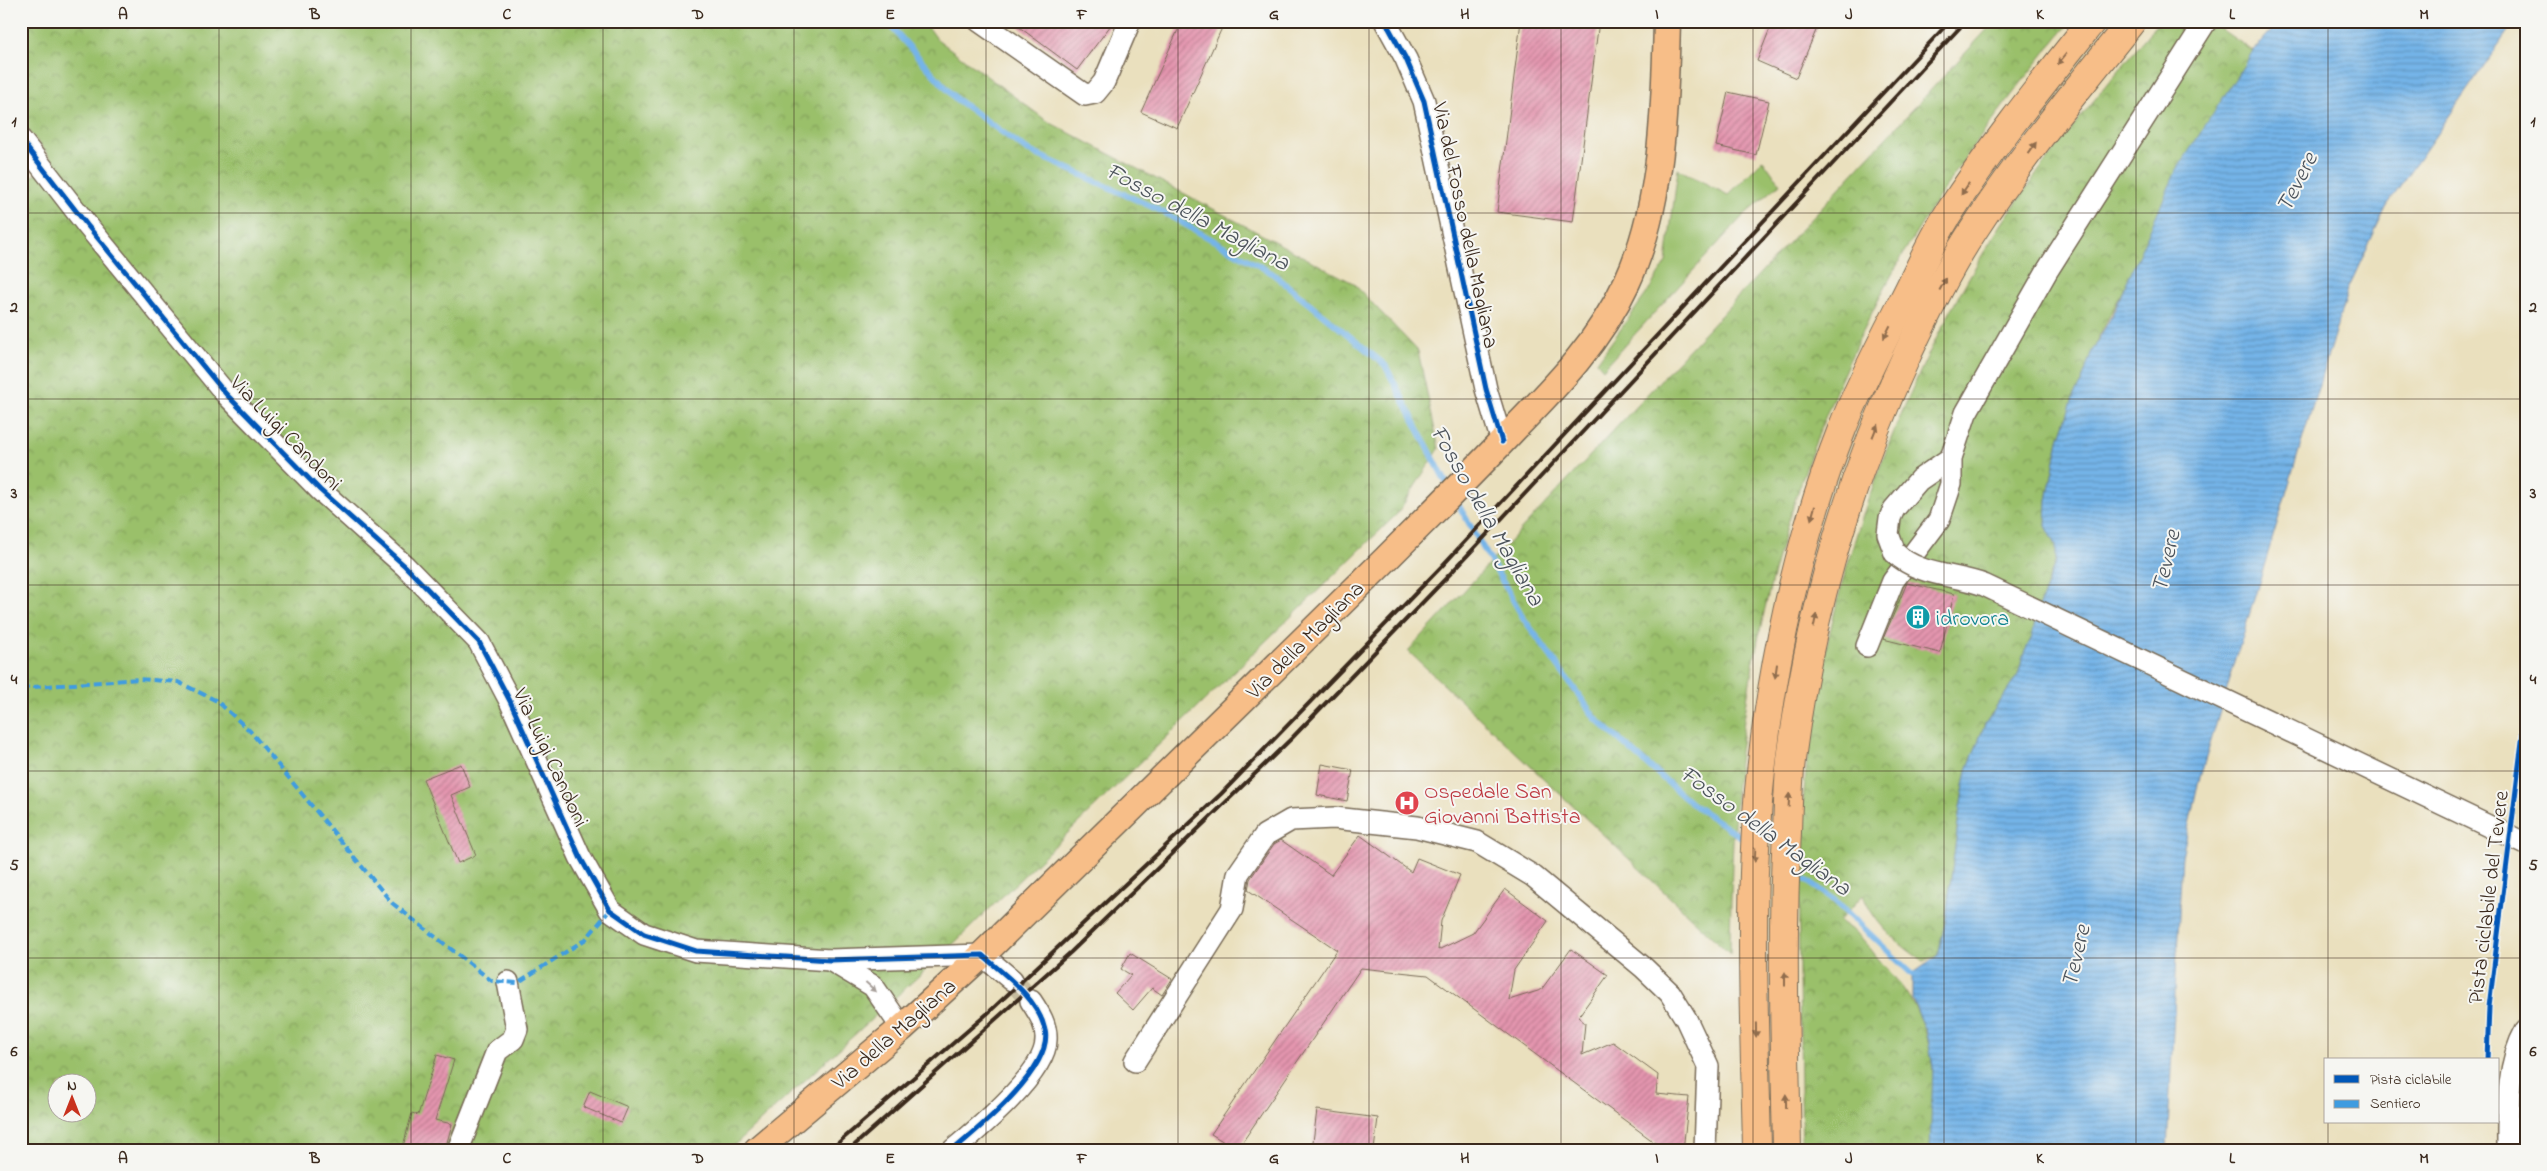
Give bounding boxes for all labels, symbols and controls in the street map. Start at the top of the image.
text: A [118,3,128,27]
text: B [309,3,321,27]
text: C [503,3,512,27]
text: D [691,3,704,27]
text: E [885,3,895,27]
text: F [1076,3,1088,27]
text: G [1269,3,1279,27]
text: H [1460,3,1470,27]
text: I [1655,3,1659,27]
text: J [1845,3,1853,27]
text: K [2036,3,2045,27]
text: L [2229,3,2236,27]
text: M [2419,3,2429,27]
one-way arrow [2056,53,2067,66]
street label: Via del Fosso della Magliana [1421,99,1506,352]
text: 1 [11,110,17,134]
text: 1 [2530,110,2536,134]
one-way arrow [2027,141,2037,155]
water label: Tevere [2268,146,2329,219]
water label: Fosso della Magliana [1099,155,1296,282]
one-way arrow [1960,183,1969,196]
one-way arrow [1939,276,1947,291]
text: 2 [9,296,18,320]
text: 2 [2528,296,2537,320]
one-way arrow [1883,325,1891,339]
street label: Via Luigi Candoni [220,368,349,500]
water label: Fosso della Magliana [1420,419,1552,614]
one-way arrow [1871,424,1879,438]
text: 3 [10,482,18,506]
text: 3 [2529,482,2537,506]
one-way arrow [1809,506,1817,521]
water label: Tevere [2143,526,2192,596]
street label: Via della Magliana [1239,575,1373,709]
building icon: idrovora [1905,604,1931,630]
place label: idrovora [1936,604,2009,636]
one-way arrow [1811,613,1819,628]
one-way arrow [1771,664,1779,680]
text: 4 [10,668,18,692]
text: 4 [2529,668,2537,692]
street label: Via Luigi Candoni [502,683,596,834]
water label: Fosso della Magliana [1672,758,1858,907]
place label: Ospedale San Giovanni Battista [1424,777,1581,834]
street label: Pista ciclabile del Tevere [2461,789,2519,1006]
hospital icon: Ospedale San Giovanni Battista [1394,790,1420,816]
one-way arrow [1785,791,1793,807]
one-way arrow [1751,848,1759,864]
text: 5 [9,854,19,878]
text: 5 [2528,854,2538,878]
water label: Tevere [2053,921,2102,991]
one-way arrow [1781,971,1789,987]
street label: Via della Magliana [825,972,965,1100]
one-way arrow [865,981,877,992]
one-way arrow [1752,1023,1760,1039]
text: 6 [9,1040,18,1064]
text: 6 [2528,1040,2537,1064]
legend [2324,1058,2500,1124]
text: Pista ciclabile [2370,1069,2452,1091]
north arrow [48,1074,98,1124]
text: N [67,1076,77,1097]
one-way arrow [1782,1093,1790,1109]
text: Sentiero [2370,1093,2421,1115]
text: A [118,1147,128,1171]
text: B [309,1147,321,1171]
text: C [503,1147,512,1171]
text: D [691,1147,704,1171]
text: E [885,1147,895,1171]
text: F [1076,1147,1088,1171]
text: G [1269,1147,1279,1171]
text: H [1460,1147,1470,1171]
text: I [1655,1147,1659,1171]
text: J [1845,1147,1853,1171]
text: K [2036,1147,2045,1171]
text: L [2229,1147,2236,1171]
text: M [2419,1147,2429,1171]

